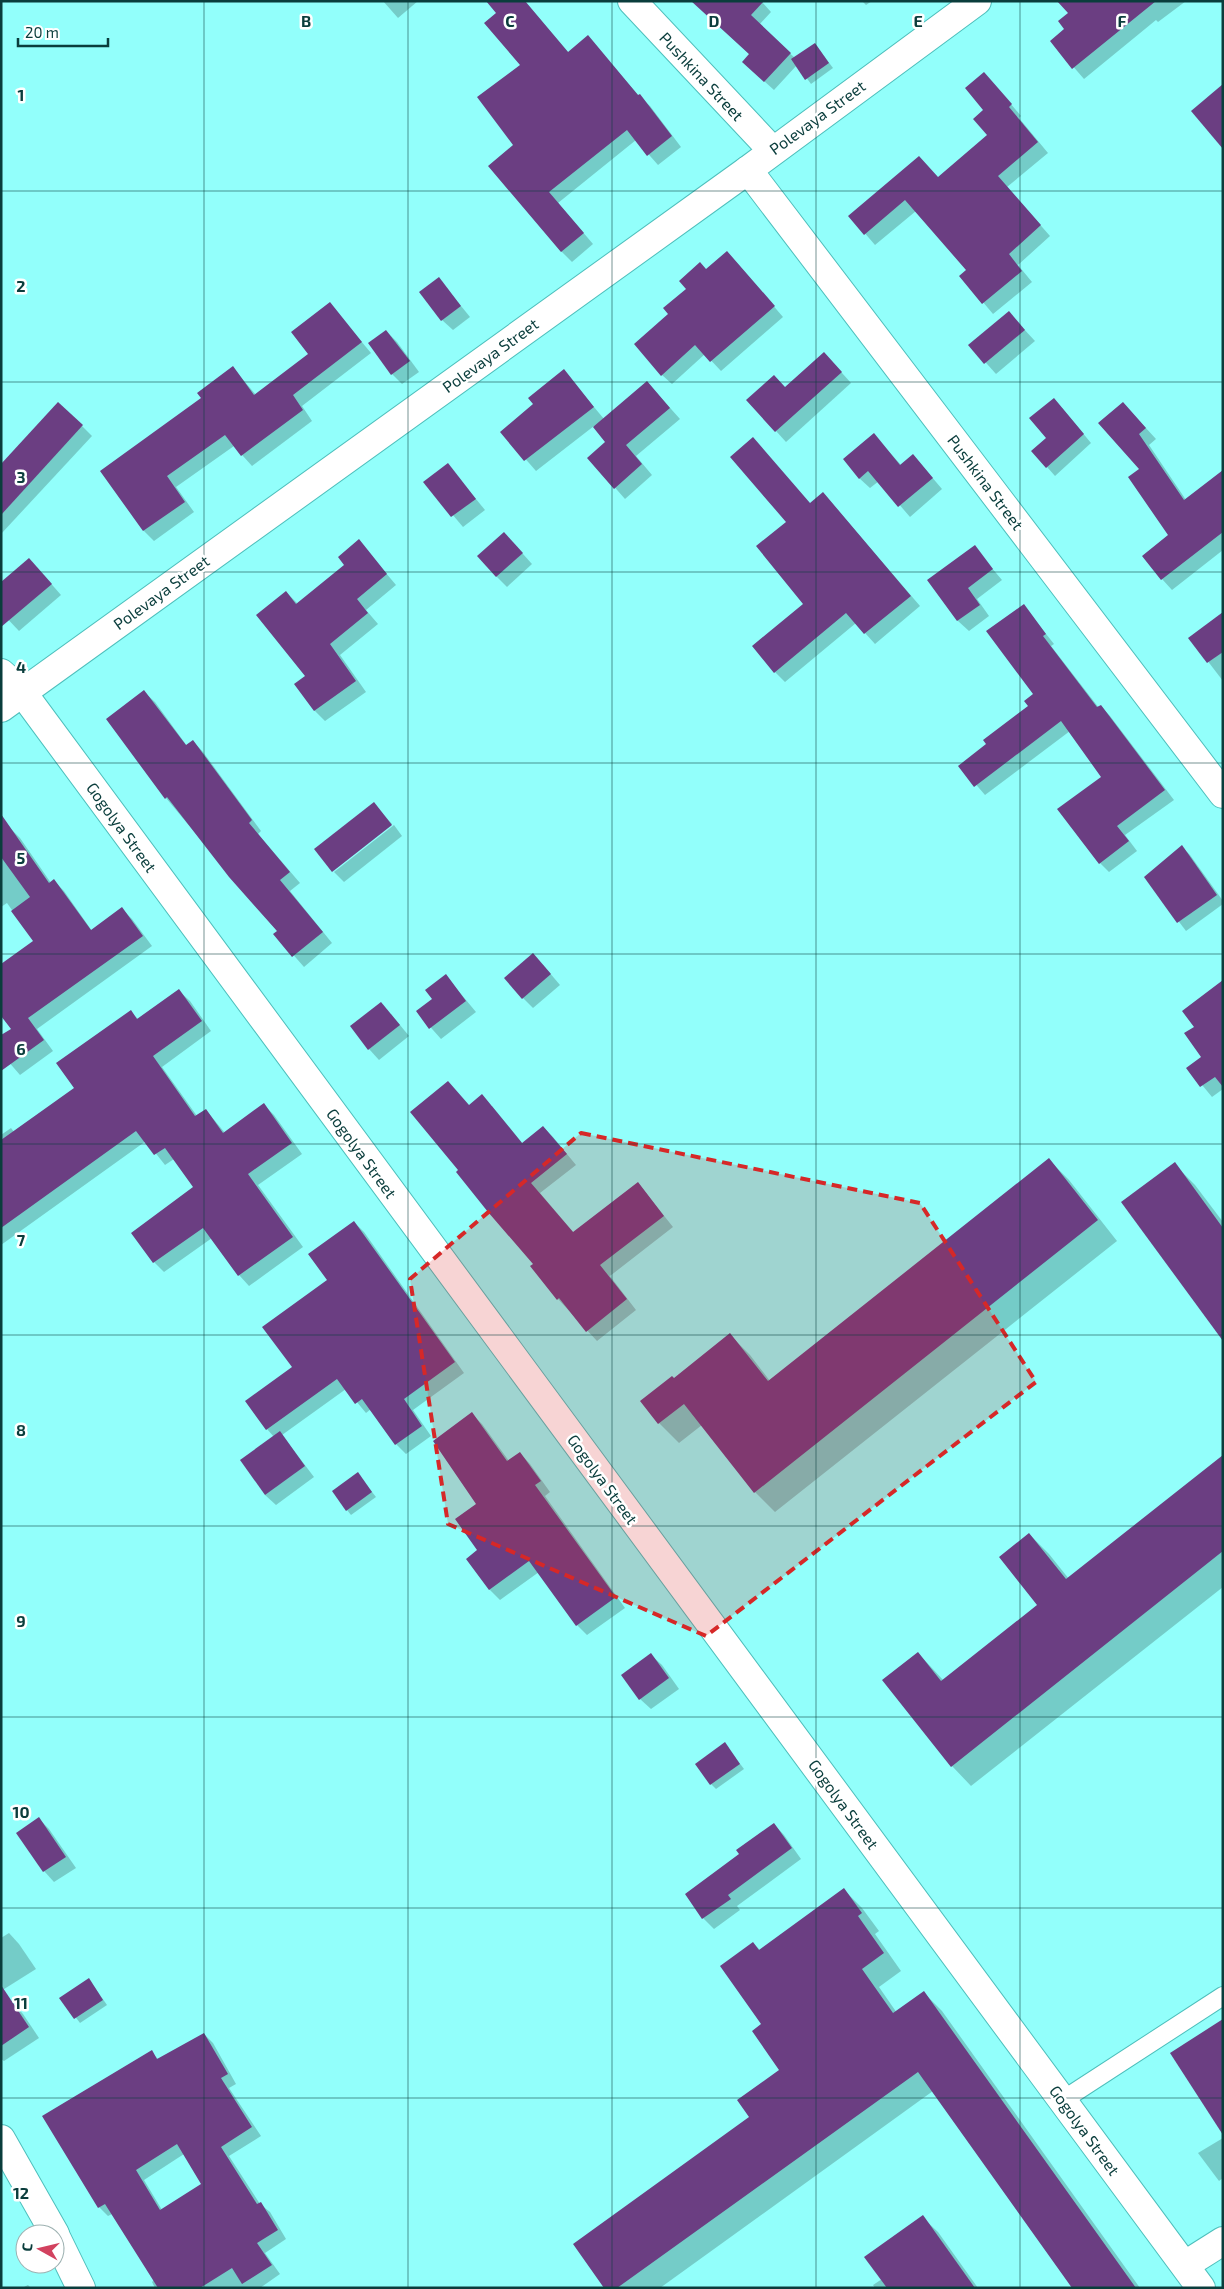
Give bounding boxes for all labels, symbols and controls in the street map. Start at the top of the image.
text: B [301,11,311,30]
text: C [505,11,515,30]
text: D [709,11,720,30]
text: E [913,11,923,30]
text: F [1118,11,1127,30]
scale bar [18,15,108,47]
text: 20 m [25,23,59,41]
street label: Pushkina Street [656,28,748,124]
street label: Polevaya Street [765,76,869,158]
text: 1 [18,85,24,104]
text: 2 [16,276,26,295]
street label: Polevaya Street [438,314,542,396]
street label: Pushkina Street [944,431,1028,533]
text: 3 [16,467,26,486]
street label: Polevaya Street [109,551,213,633]
text: 4 [16,657,26,676]
street label: Gogolya Street [83,778,161,876]
text: 5 [17,848,26,867]
text: 6 [16,1039,26,1058]
street label: Gogolya Street [323,1104,401,1202]
text: 7 [17,1230,26,1249]
text: 8 [16,1420,26,1439]
street label: Gogolya Street [564,1430,642,1528]
text: 9 [16,1611,26,1630]
street label: Gogolya Street [805,1755,883,1853]
text: 10 [12,1802,30,1821]
text: 11 [14,1993,28,2012]
street label: Gogolya Street [1046,2081,1124,2179]
text: 12 [13,2183,29,2202]
north arrow [15,2224,65,2274]
text: С [18,2242,36,2252]

